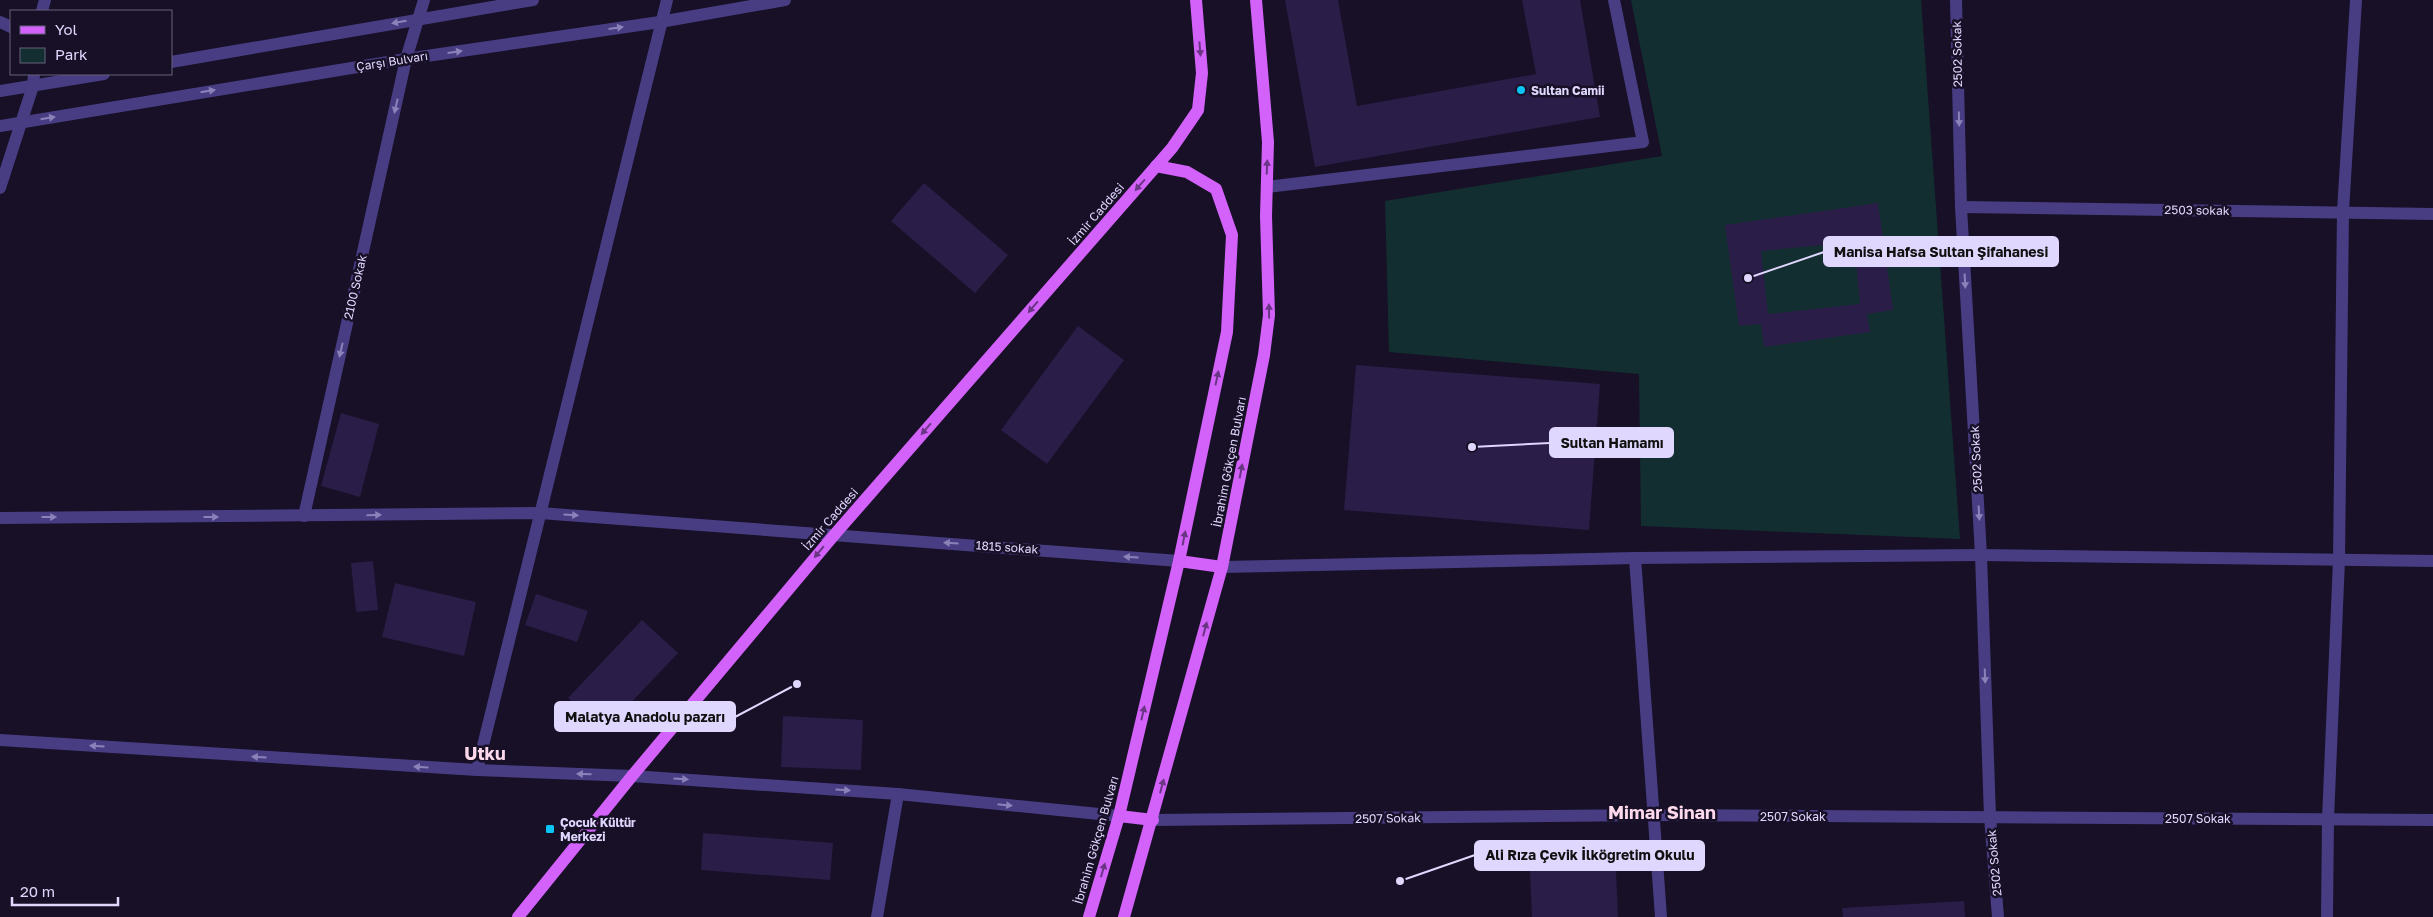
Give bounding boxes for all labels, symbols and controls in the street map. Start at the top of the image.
legend [10,10,172,75]
one-way arrow [391,19,407,27]
text: Yol [55,20,77,38]
street label: 2502 Sokak [1949,20,1965,87]
one-way arrow [608,24,624,32]
one-way arrow [1196,41,1204,57]
text: Park [55,45,88,63]
one-way arrow [448,47,464,55]
street label: Çarşı Bulvarı [355,48,429,74]
place label: Sultan Camii [1531,83,1605,98]
marker: Sultan Camii [1515,84,1527,96]
one-way arrow [201,87,217,95]
one-way arrow [392,99,400,114]
one-way arrow [1955,111,1963,127]
one-way arrow [40,114,56,122]
one-way arrow [1264,159,1272,175]
one-way arrow [1134,178,1146,190]
street label: İzmir Caddesi [1065,180,1127,248]
street label: 2503 sokak [2164,202,2230,218]
callout: Manisa Hafsa Sultan Şifahanesi [1824,237,2058,266]
text: Manisa Hafsa Sultan Şifahanesi [1834,243,2048,260]
street label: 2100 Sokak [340,253,370,321]
one-way arrow [1962,273,1970,289]
one-way arrow [1028,301,1039,313]
one-way arrow [1265,303,1273,319]
one-way arrow [337,343,345,358]
one-way arrow [1213,371,1221,386]
street label: İbrahim Gökçen Bulvarı [1209,395,1249,529]
one-way arrow [920,423,932,435]
street label: 2502 Sokak [1967,425,1985,493]
callout: Sultan Hamamı [1550,428,1673,457]
text: Sultan Hamamı [1560,434,1664,451]
one-way arrow [1237,464,1245,479]
street label: İzmir Caddesi [799,485,861,553]
one-way arrow [1975,505,1983,521]
one-way arrow [366,511,382,519]
one-way arrow [563,511,579,519]
one-way arrow [41,513,57,521]
one-way arrow [203,513,219,521]
one-way arrow [1180,530,1188,545]
street label: 1815 sokak [975,537,1039,557]
one-way arrow [943,538,959,546]
one-way arrow [814,545,825,558]
one-way arrow [1123,552,1139,560]
one-way arrow [1201,622,1209,637]
one-way arrow [1982,668,1990,684]
callout: Malatya Anadolu pazarı [555,702,735,731]
one-way arrow [1139,705,1147,720]
text: Malatya Anadolu pazarı [565,708,725,725]
one-way arrow [89,742,105,750]
district label: Utku [464,742,506,764]
one-way arrow [251,752,267,760]
one-way arrow [413,762,429,770]
one-way arrow [575,770,591,778]
street label: İbrahim Gökçen Bulvarı [1070,774,1122,906]
one-way arrow [673,776,689,784]
one-way arrow [1158,779,1166,794]
one-way arrow [835,787,851,795]
one-way arrow [997,801,1013,809]
district label: Mimar Sinan [1608,801,1716,823]
street label: 2507 Sokak [1760,809,1826,824]
street label: 2507 Sokak [1355,810,1421,826]
street label: 2507 Sokak [2165,811,2231,826]
place label: Çocuk Kültür Merkezi [560,815,636,844]
marker: Çocuk Kültür Merkezi [544,823,556,835]
street label: 2502 Sokak [1984,829,2004,897]
callout: Ali Rıza Çevik İlköğretim Okulu [1475,841,1704,870]
text: Ali Rıza Çevik İlköğretim Okulu [1485,846,1695,863]
one-way arrow [1100,863,1108,878]
scale bar [12,874,119,906]
text: 20 m [20,882,55,900]

